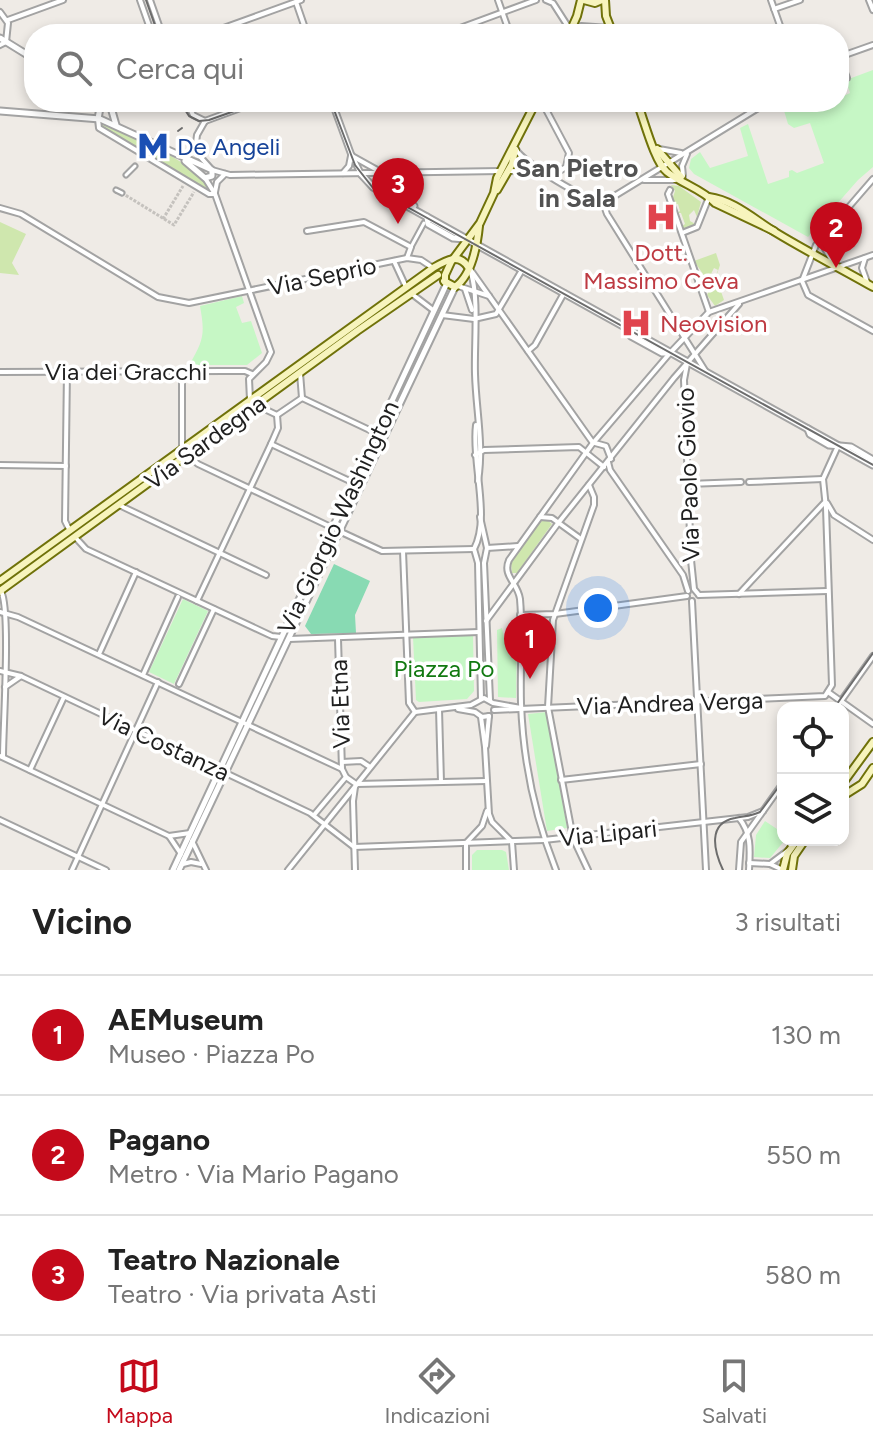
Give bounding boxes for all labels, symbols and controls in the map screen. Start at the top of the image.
search box [24,24,849,112]
icon: search [52,46,96,90]
text: Cerca qui [116,50,244,87]
metro station icon: De Angeli [136,129,170,163]
place label: De Angeli [177,132,280,161]
district label: San Pietro in Sala [516,152,638,214]
pin: 3 [372,158,424,224]
hospital icon: Dott. Massimo Ceva [644,200,678,234]
pin: 2 [810,202,862,268]
place label: Dott. Massimo Ceva [583,238,739,295]
street label: Via Seprio [265,250,379,302]
hospital icon: Neovision [619,306,653,340]
place label: Neovision [660,309,767,338]
street label: Via dei Gracchi [45,357,207,386]
street label: Via Paolo Giovio [670,387,706,563]
street label: Via Sardegna [139,388,271,496]
street label: Via Giorgio Washington [271,396,405,638]
your location [578,588,618,628]
pin: 1 [504,613,556,679]
park label: Piazza Po [393,654,495,683]
street label: Via Etna [324,659,356,749]
street label: Via Andrea Verga [576,685,764,721]
street label: Via Costanza [94,701,234,787]
map controls [777,702,849,846]
button: locate [777,702,849,774]
button: layers [777,774,849,846]
street label: Via Lipari [557,813,659,853]
text: Vicino [32,902,132,943]
text: 3 risultati [734,906,841,938]
text: AEMuseum [108,1001,264,1038]
text: 1 [53,1019,63,1051]
text: 130 m [771,1019,841,1051]
text: Museo · Piazza Po [108,1038,315,1070]
text: Pagano [108,1121,210,1158]
text: 2 [50,1139,66,1171]
text: 550 m [766,1139,841,1171]
text: Metro · Via Mario Pagano [108,1158,399,1190]
text: Teatro Nazionale [108,1241,340,1278]
text: 3 [51,1259,65,1291]
text: 580 m [765,1259,841,1291]
text: Teatro · Via privata Asti [108,1278,377,1310]
tab: Mappa [106,1354,173,1429]
tab: Indicazioni [385,1354,490,1429]
tab: Salvati [702,1354,767,1429]

